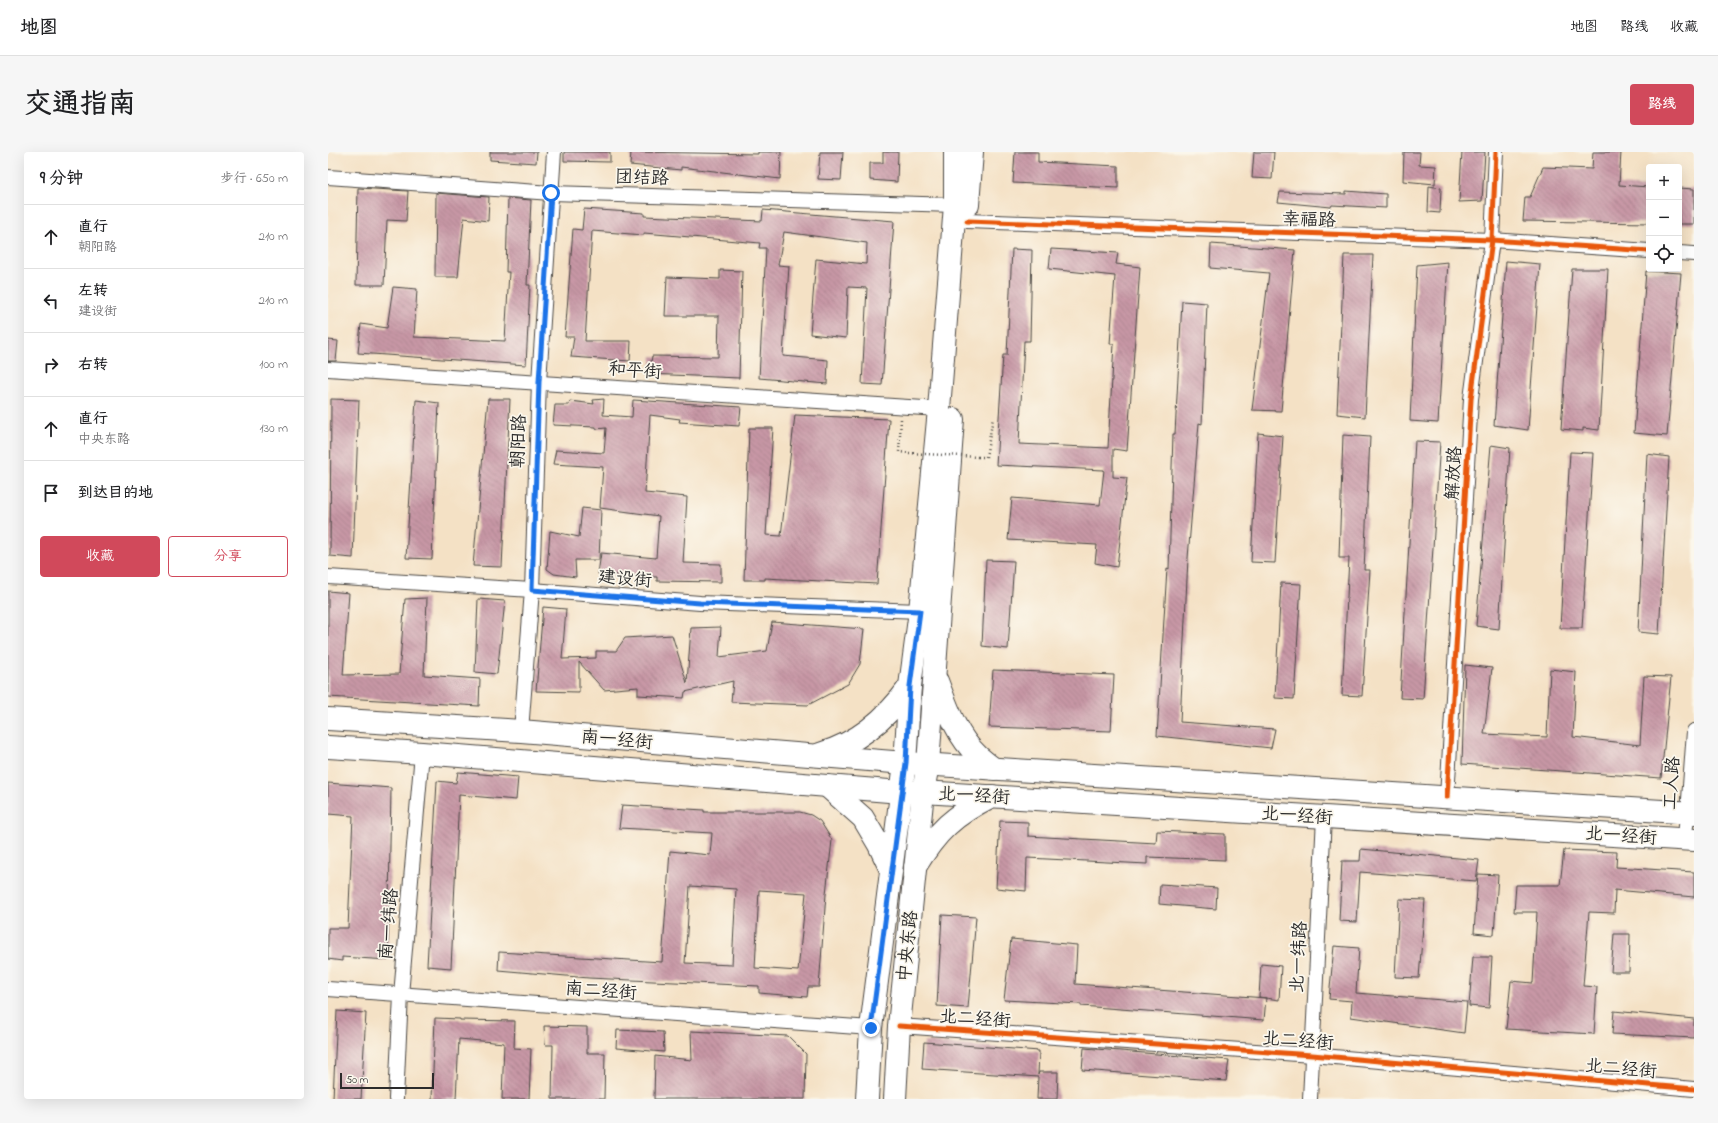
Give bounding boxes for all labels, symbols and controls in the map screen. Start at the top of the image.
text: 地图 [20,15,58,42]
text: 地图 [1570,17,1598,38]
text: 路线 [1620,17,1648,38]
text: 收藏 [1670,17,1698,38]
button: 路线 [1630,84,1694,125]
text: 交通指南 [24,85,136,126]
map controls [1646,164,1682,272]
button: + [1646,164,1682,200]
street label: 团结路 [614,165,669,193]
text: 9 分钟 [40,166,83,191]
text: 步行 · 650 m [221,169,288,188]
route start [542,184,560,202]
button: − [1646,200,1682,236]
street label: 幸福路 [1281,207,1336,235]
text: 直行 [78,216,108,238]
icon: ahead [40,226,62,248]
text: 210 m [258,227,288,246]
button: locate [1646,236,1682,272]
text: 朝阳路 [78,238,117,257]
text: 左转 [78,280,108,302]
icon: left [40,290,62,312]
text: 210 m [258,291,288,310]
text: 建设街 [78,302,117,321]
icon: right [40,354,62,376]
text: 右转 [78,354,108,376]
text: 100 m [259,355,288,374]
street label: 和平街 [607,357,663,387]
text: 直行 [78,408,108,430]
street label: 朝阳路 [506,414,534,469]
icon: ahead [40,418,62,440]
text: 130 m [260,419,288,438]
text: 中央东路 [78,430,130,449]
street label: 解放路 [1441,445,1469,501]
icon: arrive [40,482,62,504]
text: 到达目的地 [78,482,153,504]
button: 收藏 [40,536,160,577]
button: 分享 [168,536,288,577]
street label: 建设街 [597,565,653,595]
street label: 南一经街 [580,725,654,757]
street label: 工人路 [1658,755,1688,811]
street label: 北一经街 [937,782,1011,812]
street label: 北一经街 [1260,802,1334,832]
street label: 北一经街 [1584,822,1658,852]
street label: 南一纬路 [374,887,406,961]
street label: 中央东路 [892,909,926,983]
street label: 北一纬路 [1285,920,1315,994]
street label: 南二经街 [564,977,638,1007]
street label: 北二经街 [938,1005,1012,1035]
route end [862,1019,880,1037]
street label: 北二经街 [1261,1027,1335,1057]
street label: 北二经街 [1584,1054,1658,1086]
scale bar [340,1071,434,1090]
text: 50 m [346,1072,368,1088]

